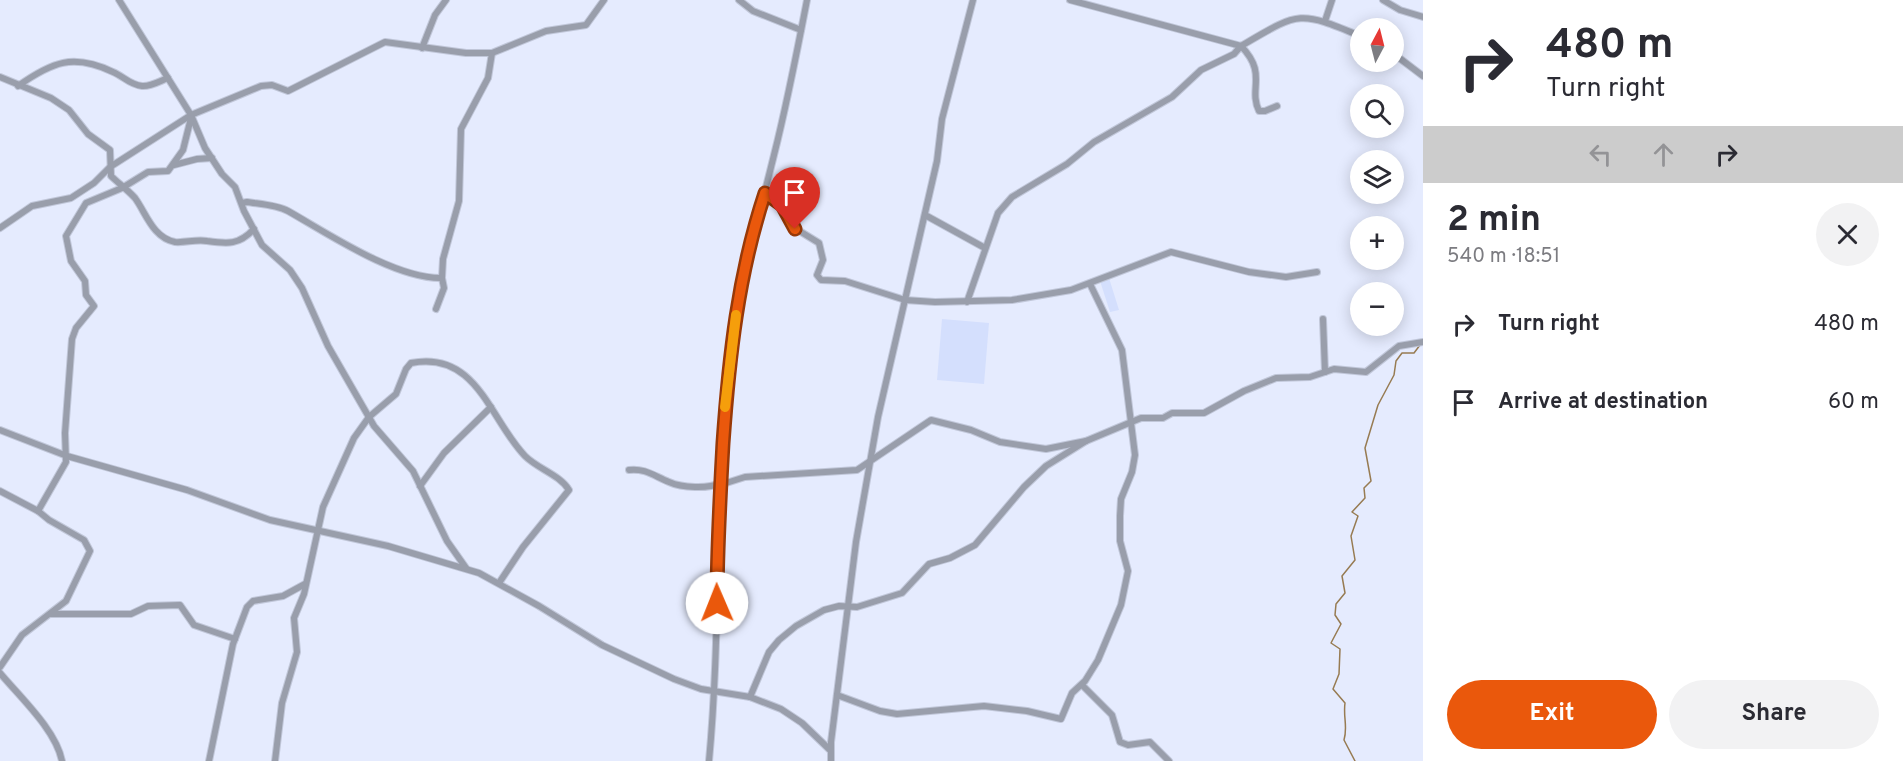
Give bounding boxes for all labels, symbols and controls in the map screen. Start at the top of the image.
north arrow [1350,18,1404,72]
map controls [1350,18,1404,336]
text: 480 m [1546,20,1674,73]
icon: right [1447,24,1525,102]
text: Turn right [1546,72,1665,106]
button: search [1350,84,1404,138]
icon: left [1584,138,1617,171]
icon: ahead [1647,138,1680,171]
icon: right [1710,138,1743,171]
button: layers [1350,150,1404,204]
pin [769,167,820,229]
icon: arrive [778,176,811,209]
text: 2 min [1447,198,1541,244]
button: close [1816,203,1879,266]
button: + [1350,216,1404,270]
text: 540 m · 18:51 [1447,244,1560,270]
button: − [1350,282,1404,336]
icon: right [1447,308,1480,341]
text: Turn right [1498,311,1600,338]
text: 480 m [1814,311,1879,338]
icon: arrive [1447,386,1480,419]
text: Arrive at destination [1498,389,1708,416]
text: 60 m [1828,389,1879,416]
position arrow [685,571,749,635]
button: Exit [1447,680,1657,749]
button: Share [1669,680,1879,749]

